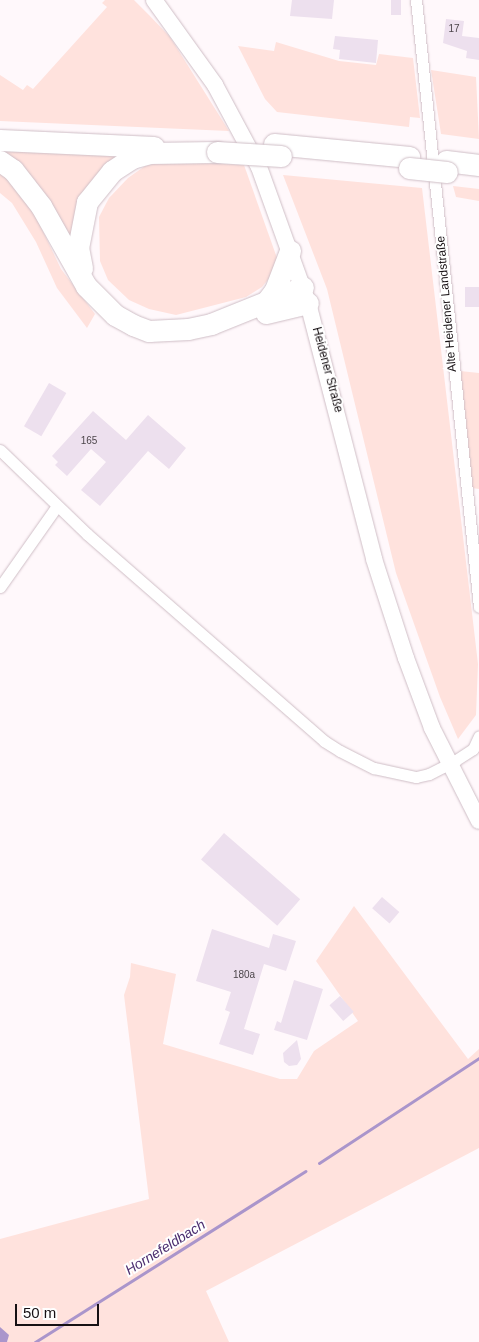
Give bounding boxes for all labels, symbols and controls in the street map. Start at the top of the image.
house number: 17 [448,23,460,35]
street label: Alte Heidener Landstraße [434,235,460,373]
street label: Heidener Straße [309,326,345,414]
house number: 165 [81,435,97,447]
house number: 180a [233,969,255,981]
water label: Hornefeldbach [122,1216,208,1278]
scale bar [18,1294,101,1326]
text: 50 m [23,1304,56,1321]

